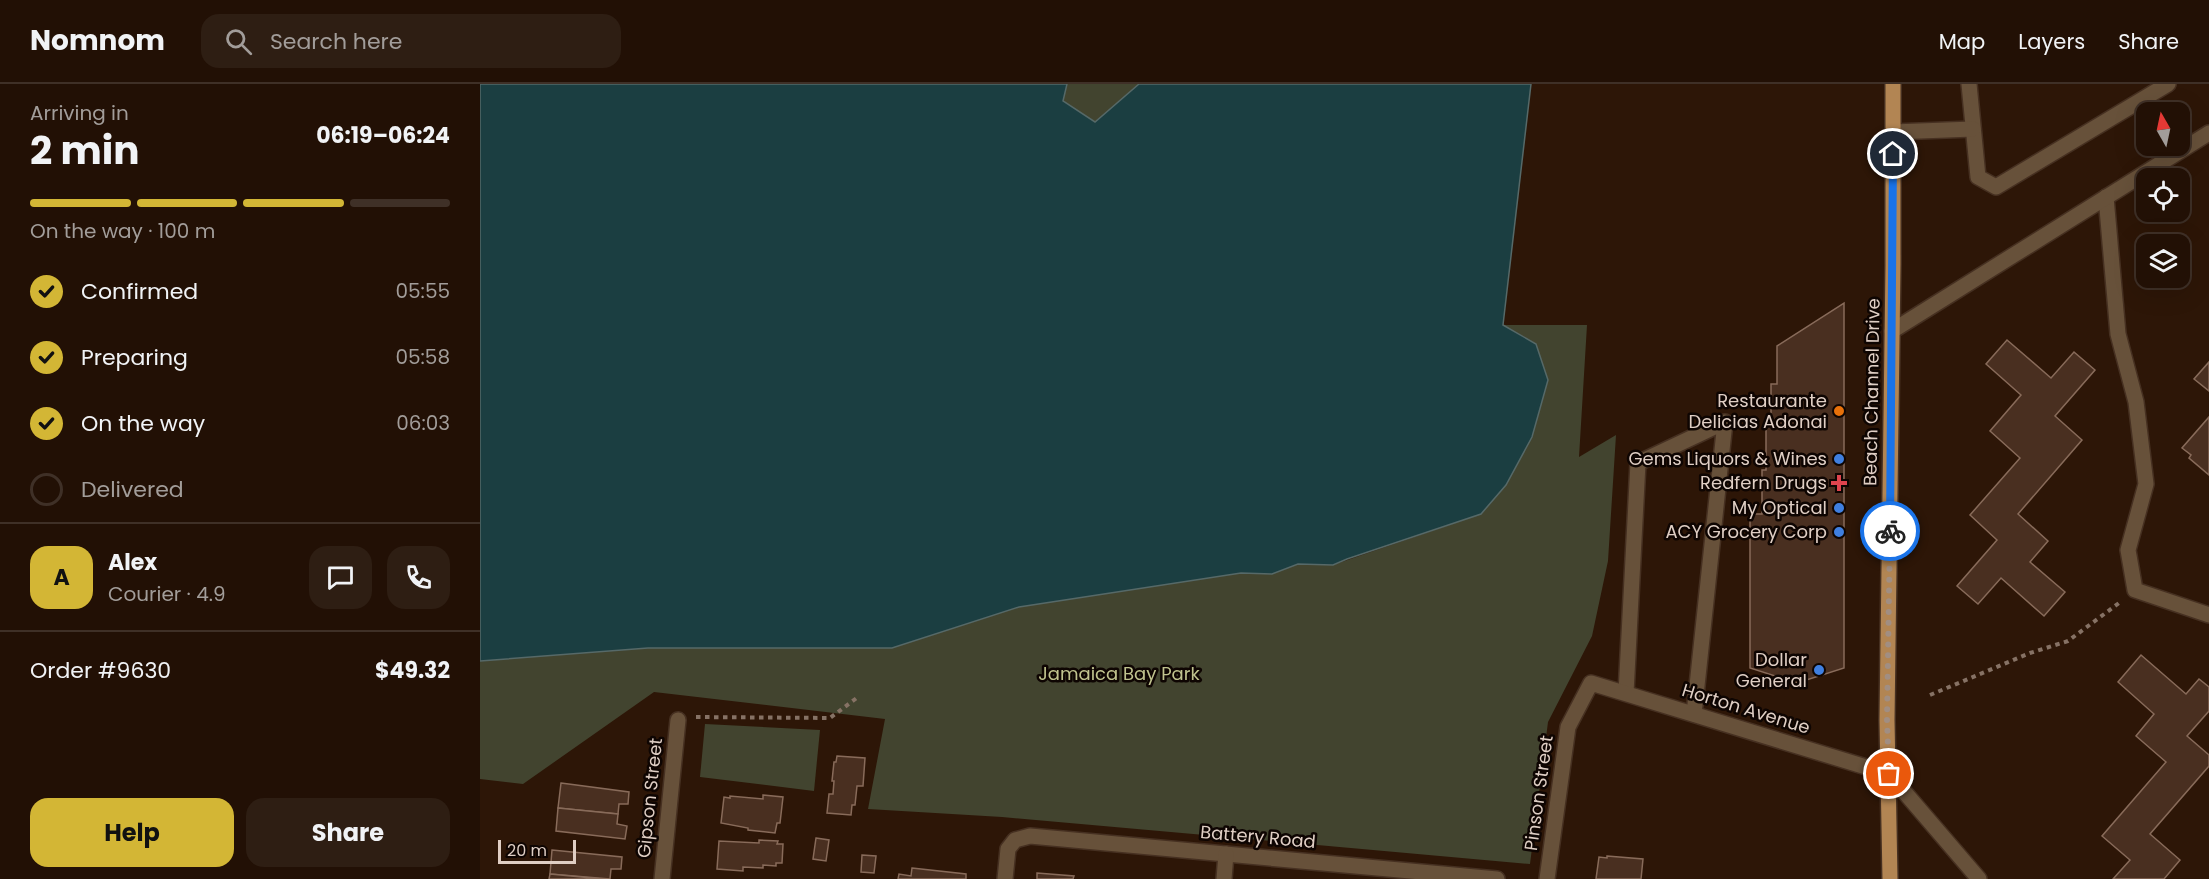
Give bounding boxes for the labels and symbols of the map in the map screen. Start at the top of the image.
north arrow [2136,102,2190,156]
pin [1867,128,1918,179]
street label: Beach Channel Drive [1857,298,1886,486]
place label: Restaurante Delicias Adonai [1689,388,1827,434]
marker: Restaurante Delicias Adonai [1832,404,1846,418]
place label: Gems Liquors & Wines [1629,446,1827,471]
marker: Gems Liquors & Wines [1832,452,1846,466]
place label: Redfern Drugs [1700,470,1827,495]
marker: Redfern Drugs [1832,476,1846,490]
place label: My Optical [1732,495,1827,520]
marker: My Optical [1832,501,1846,515]
courier [1860,501,1920,561]
place label: ACY Grocery Corp [1665,519,1827,544]
marker: ACY Grocery Corp [1832,525,1846,539]
place label: Dollar General [1736,647,1807,693]
park label: Jamaica Bay Park [1038,661,1200,686]
marker: Dollar General [1812,663,1826,677]
street label: Horton Avenue [1679,677,1813,740]
street label: Pinson Street [1518,734,1559,852]
street label: Gipson Street [631,737,668,859]
pin [1863,748,1914,799]
street label: Battery Road [1199,819,1317,854]
scale bar [498,837,576,864]

